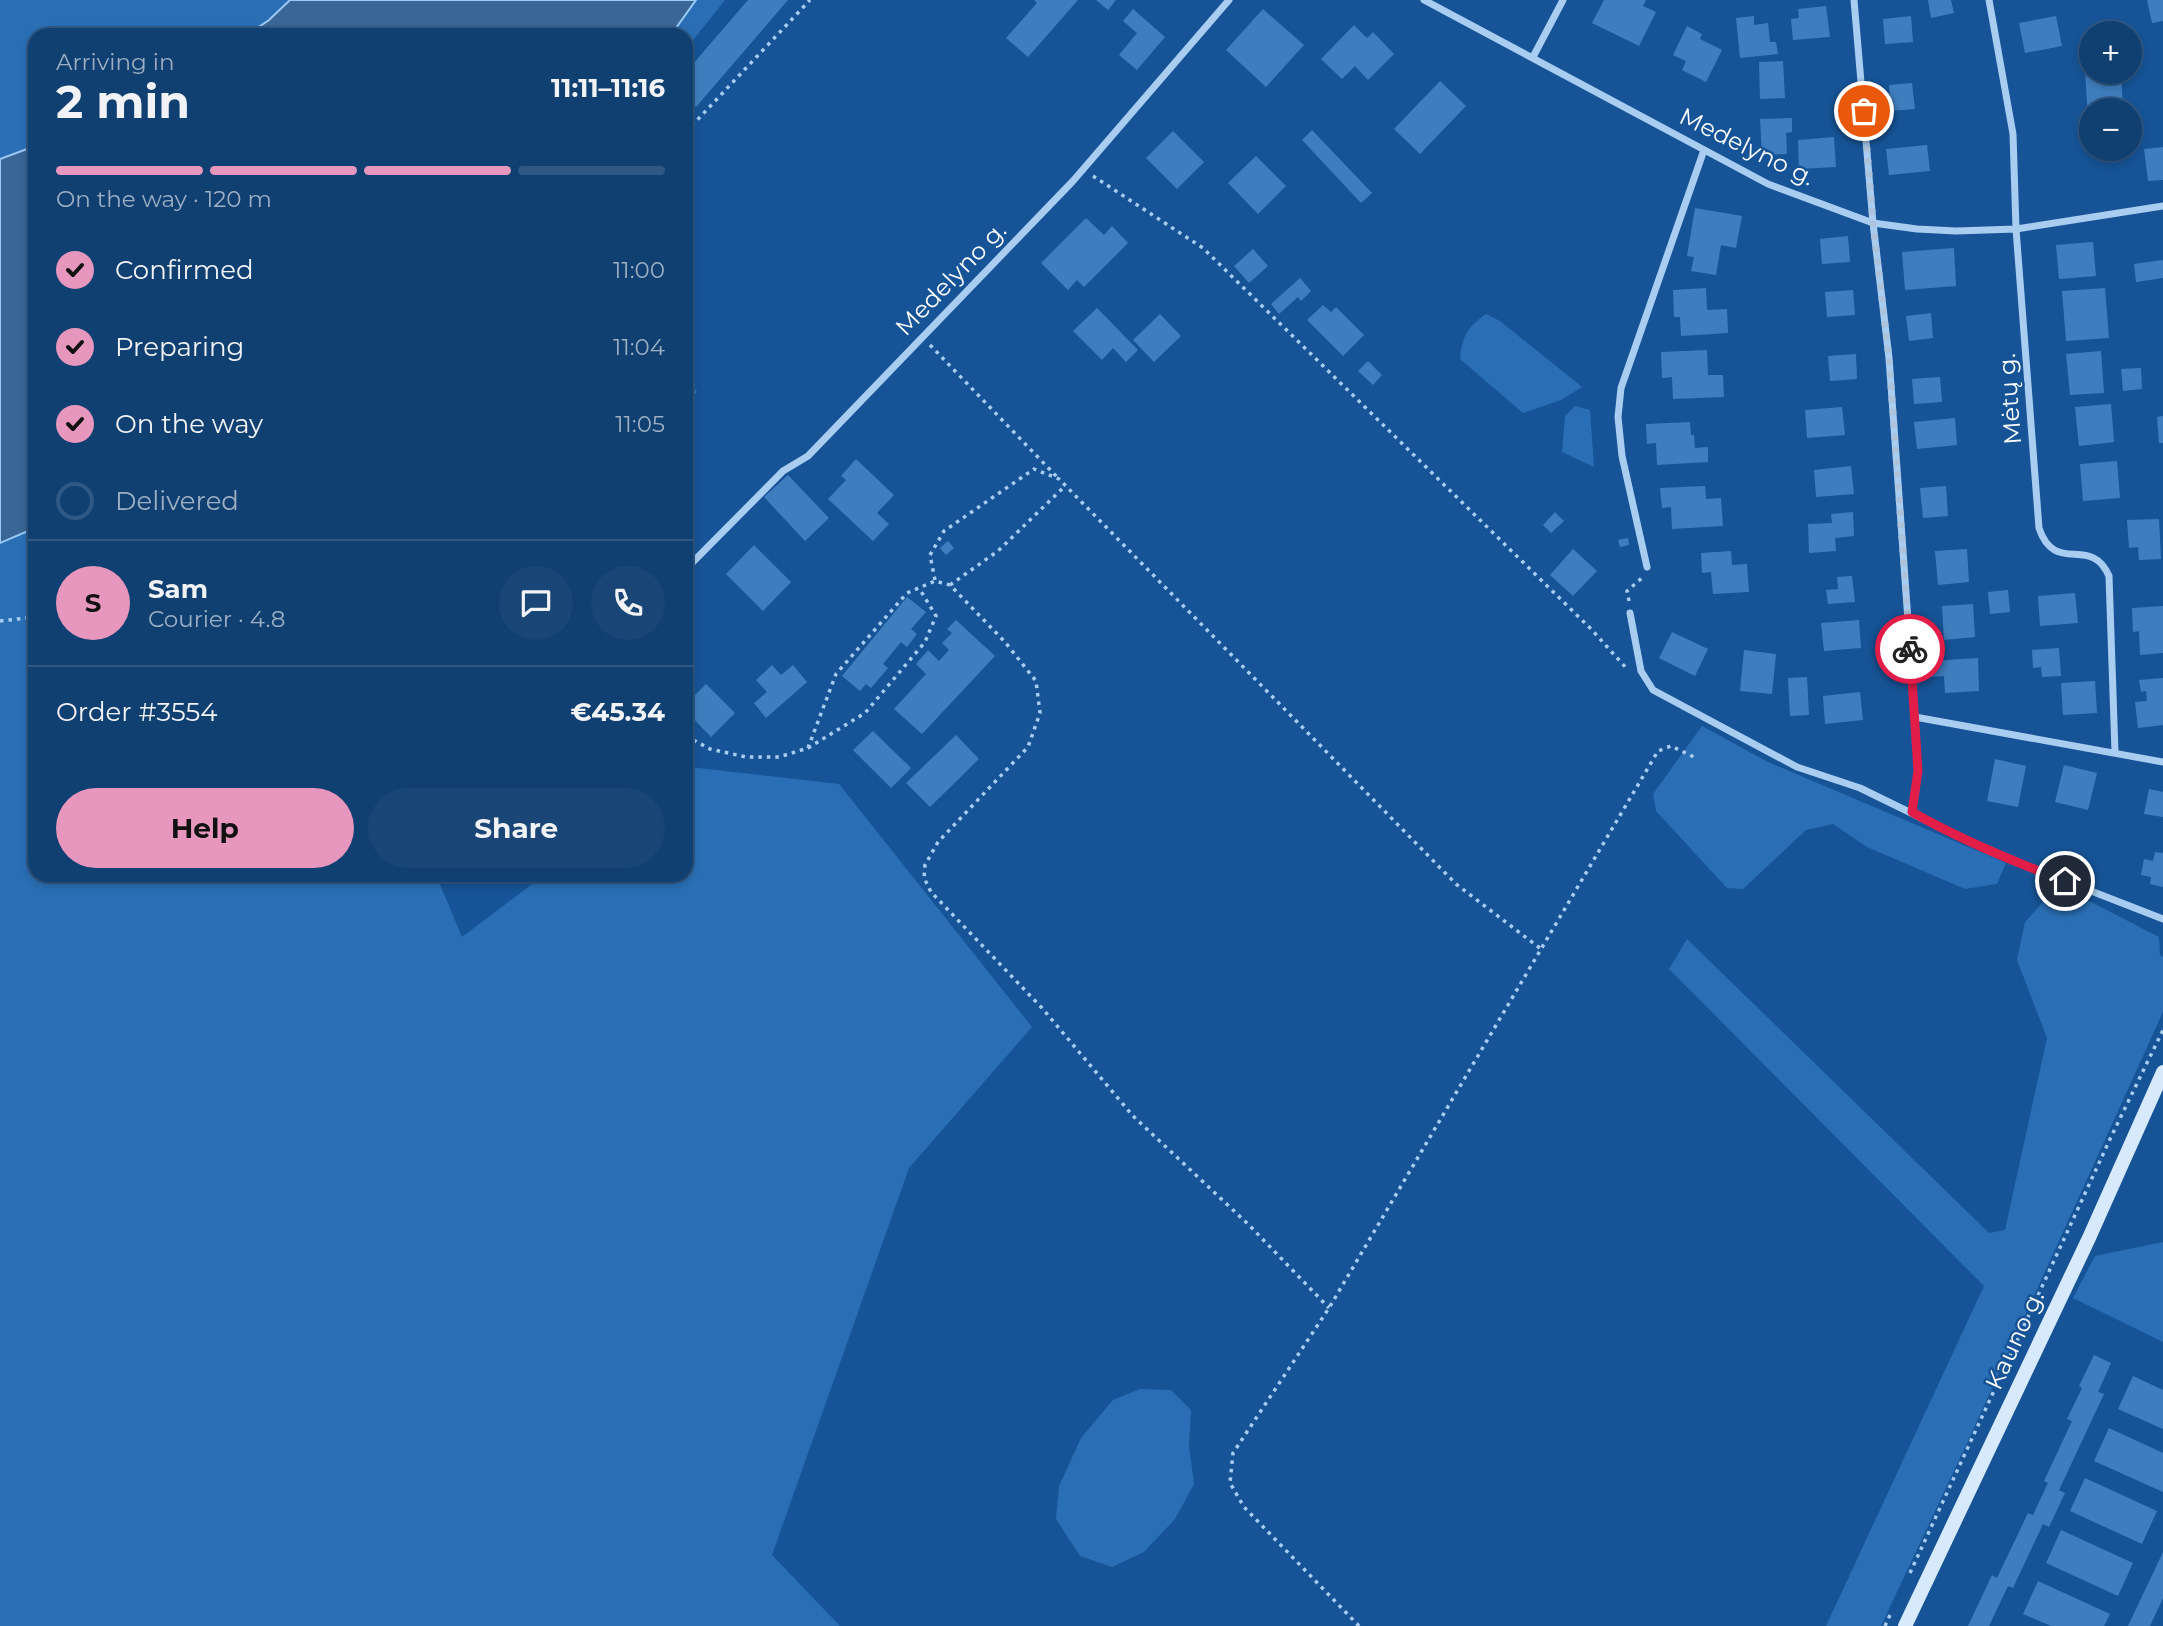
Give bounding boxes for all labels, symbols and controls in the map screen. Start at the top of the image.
map controls [2079,21,2142,161]
button: + [2079,21,2142,84]
text: Arriving in [56,48,175,76]
text: 11:11–11:16 [551,72,665,104]
text: 2 min [56,73,190,130]
pin [1834,81,1894,141]
icon: bag [1845,92,1883,130]
button: − [2079,98,2142,161]
street label: Medelyno g. [1675,101,1819,192]
text: On the way · 120 m [56,185,272,213]
street label: Medelyno g. [889,216,1012,341]
icon: check [56,251,94,289]
text: Confirmed [115,254,254,286]
text: 11:00 [613,256,665,284]
icon: check [56,328,94,366]
text: Preparing [115,331,244,363]
text: 11:04 [613,333,665,361]
street label: Mėtų g. [1992,353,2027,445]
icon: check [56,405,94,443]
text: On the way [115,408,263,440]
text: 11:05 [615,410,665,438]
text: Delivered [115,485,239,517]
button: chat [499,566,573,640]
button: phone [591,566,665,640]
text: Sam [148,573,208,605]
text: S [85,587,101,619]
text: Courier · 4.8 [148,605,285,633]
courier [1875,614,1945,684]
icon: bike [1891,630,1929,668]
text: Order #3554 [56,696,217,728]
text: €45.34 [571,696,665,728]
button: Help [56,788,354,868]
button: Share [368,788,665,868]
pin [2035,851,2095,911]
icon: home [2046,862,2084,900]
street label: Kauno g. [1979,1286,2050,1394]

